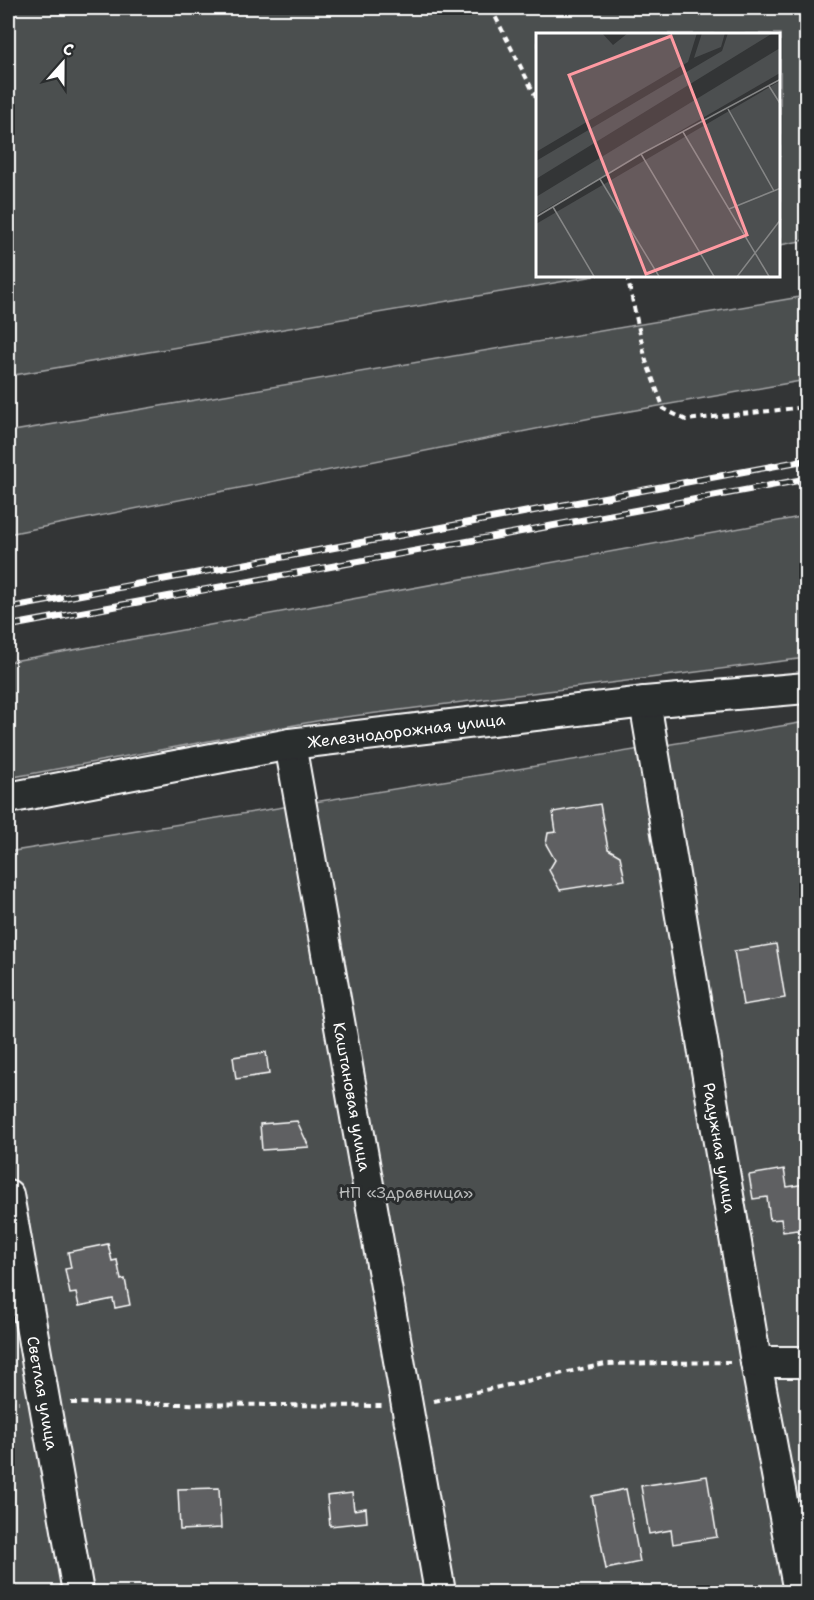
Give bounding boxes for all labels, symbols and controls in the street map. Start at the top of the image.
north arrow [33,33,93,93]
inset map [536,33,781,278]
text: С [60,38,77,61]
street label: Железнодорожная улица [306,708,506,752]
street label: Каштановая улица [329,1020,376,1173]
street label: Радужная улица [699,1081,741,1214]
park label: НП «Здравница» [339,1182,473,1203]
street label: Светлая улица [23,1334,63,1452]

